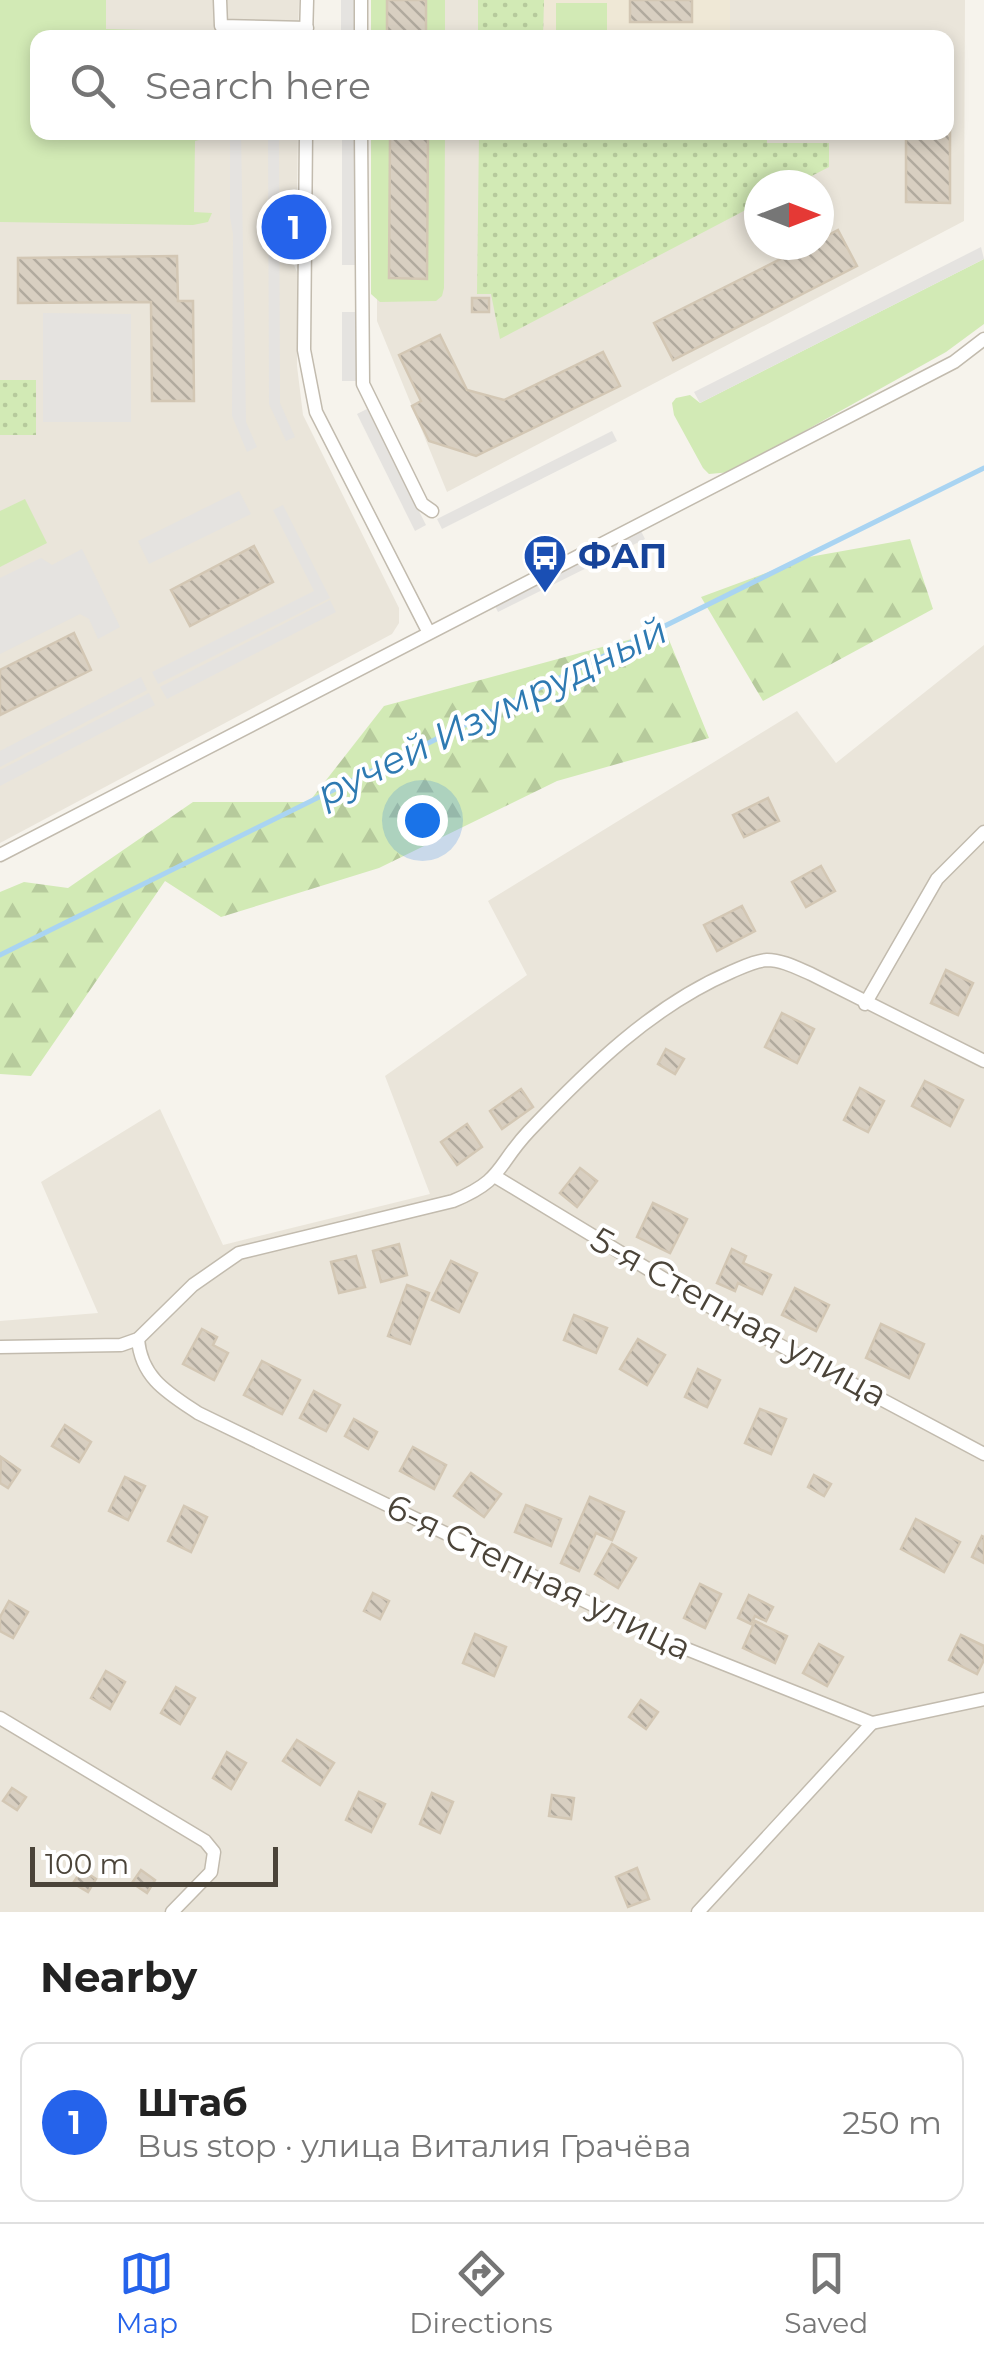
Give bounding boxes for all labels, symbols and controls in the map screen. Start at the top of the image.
search box [30,30,954,140]
icon: search [65,58,120,113]
text: Search here [145,62,371,109]
north arrow [744,170,834,260]
pin: 1 [262,190,326,264]
bus stop icon: ФАП [522,533,568,594]
place label: ФАП [578,534,667,577]
water label: ручей Изумрудный [309,606,675,817]
your location [397,795,448,846]
street label: 5-я Степная улица [584,1217,895,1416]
street label: 6-я Степная улица [380,1484,699,1669]
scale bar [30,1842,278,1886]
text: 100 m [45,1847,129,1881]
text: Nearby [40,1951,197,2003]
text: Штаб [137,2079,248,2126]
text: 1 [68,2103,81,2142]
text: 250 m [842,2103,942,2142]
text: Bus stop · улица Виталия Грачёва [137,2126,691,2165]
tab: Map [116,2246,178,2340]
tab: Directions [409,2246,553,2340]
tab: Saved [784,2246,868,2340]

